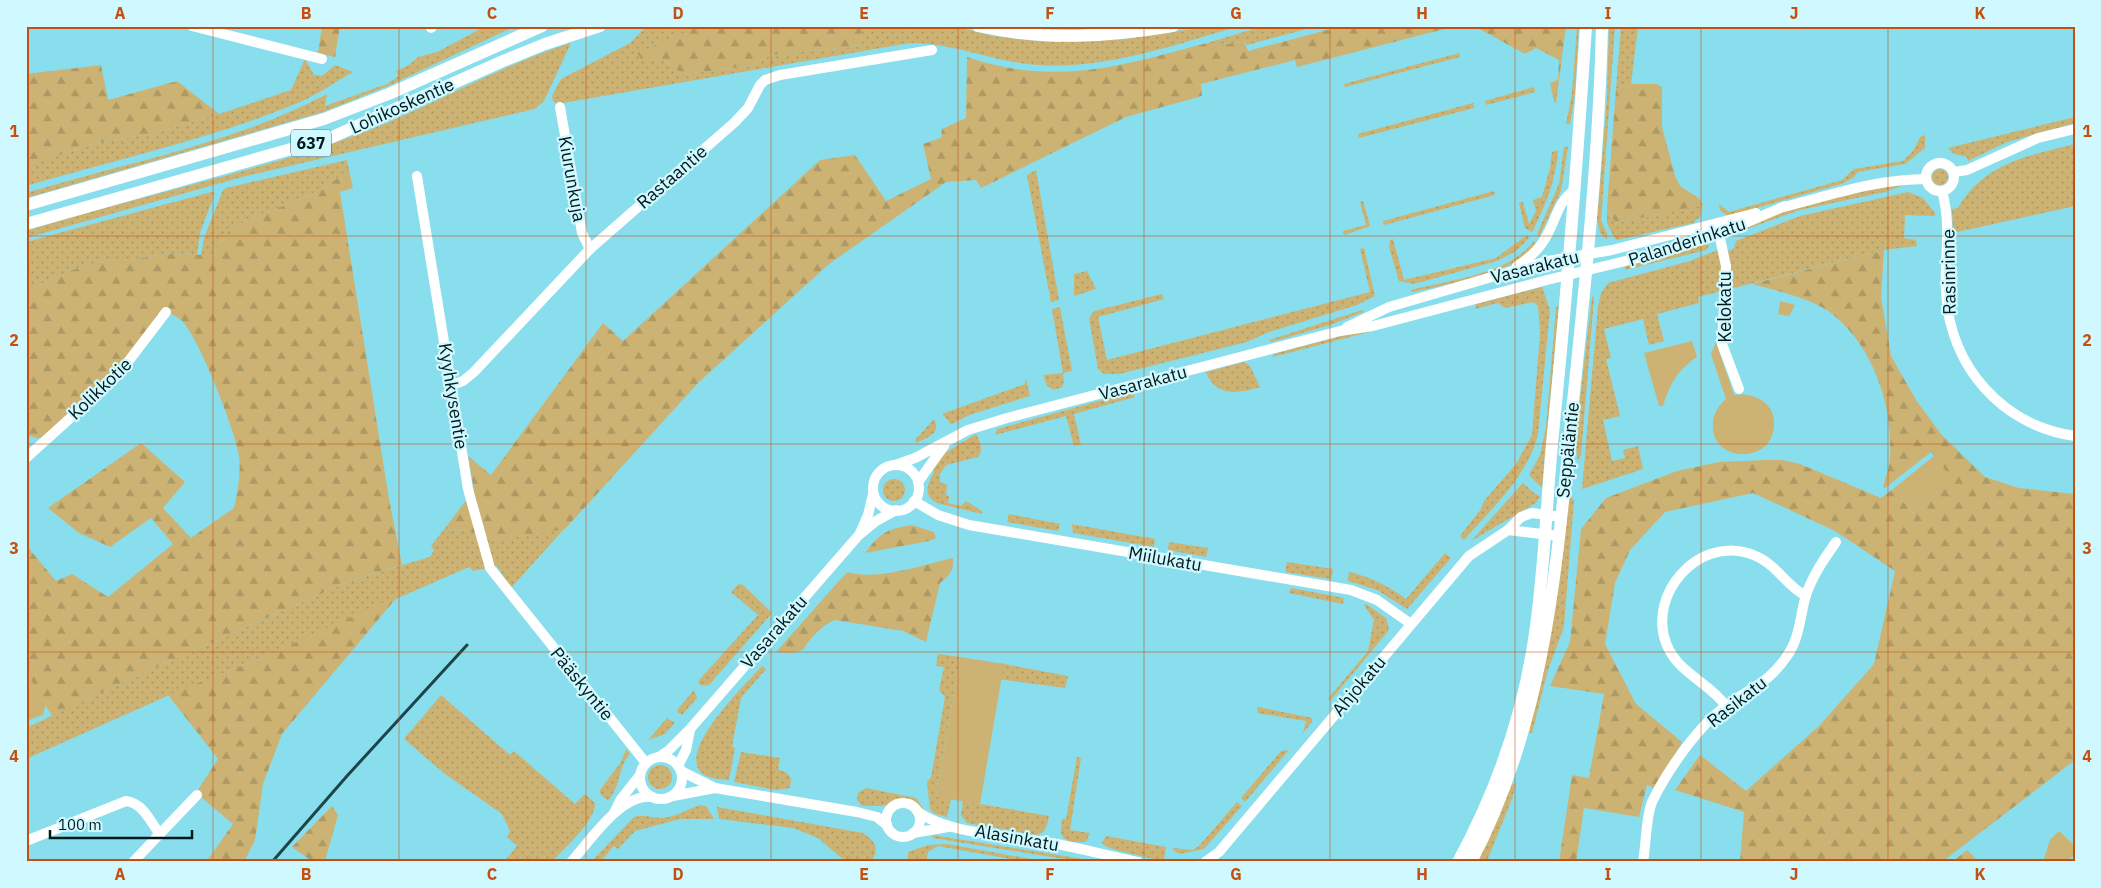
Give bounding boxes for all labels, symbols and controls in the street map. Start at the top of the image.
text: A [115,3,126,23]
text: B [301,3,312,23]
text: C [487,3,497,23]
text: D [672,3,684,23]
text: E [859,3,869,23]
text: F [1045,3,1055,23]
text: G [1230,3,1242,23]
text: H [1416,3,1428,23]
text: I [1605,3,1612,23]
text: J [1790,3,1798,23]
text: K [1974,3,1986,23]
street label: Lohikoskentie [346,72,458,139]
text: 1 [9,121,19,141]
text: 1 [2082,121,2092,141]
road number: 637 [291,130,331,156]
street label: Kiurunkuja [554,134,591,224]
street label: Rastaantie [632,140,712,214]
street label: Palanderinkatu [1625,212,1749,271]
street label: Rasinrinne [1936,229,1961,315]
street label: Vasarakatu [1488,244,1581,289]
street label: Kelokatu [1713,271,1736,343]
text: 2 [9,330,19,350]
text: 2 [2082,330,2092,350]
street label: Kyyhkysentie [434,341,473,451]
street label: Kolikkotie [63,353,136,425]
street label: Vasarakatu [1096,360,1189,405]
street label: Seppäläntie [1551,401,1584,499]
text: 3 [9,538,19,558]
text: 3 [2082,538,2092,558]
street label: Miilukatu [1127,541,1204,576]
street label: Vasarakatu [735,590,812,673]
street label: Pääskyntie [546,642,619,725]
street label: Ahjokatu [1327,651,1391,721]
street label: Rasikatu [1702,671,1771,732]
text: 4 [9,746,19,766]
text: 4 [2082,746,2092,766]
scale bar [50,808,192,840]
text: 100 m [58,815,102,834]
street label: Alasinkatu [973,819,1061,856]
text: A [115,864,126,884]
text: B [301,864,312,884]
text: C [487,864,497,884]
text: D [672,864,684,884]
text: E [859,864,869,884]
text: F [1045,864,1055,884]
text: G [1230,864,1242,884]
text: H [1416,864,1428,884]
text: I [1605,864,1612,884]
text: J [1790,864,1798,884]
text: K [1974,864,1986,884]

